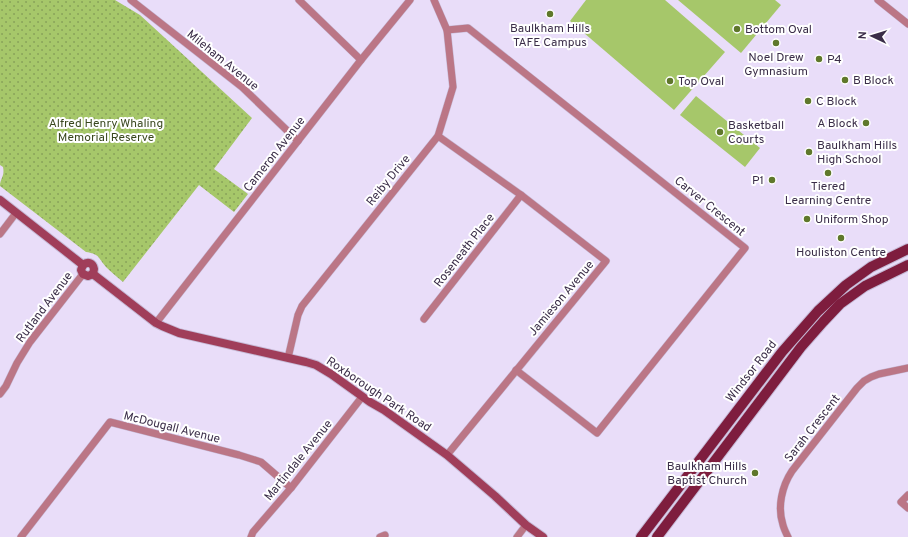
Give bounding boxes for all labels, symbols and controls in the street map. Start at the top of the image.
marker: Baulkham Hills TAFE Campus [545,9,555,19]
north arrow [852,16,892,56]
place label: Baulkham Hills TAFE Campus [510,21,590,51]
place label: Bottom Oval [745,22,812,38]
marker: Bottom Oval [732,24,742,34]
street label: Mileham Avenue [183,27,262,95]
text: N [856,31,870,40]
marker: Noel Drew Gymnasium [771,38,781,48]
place label: Noel Drew Gymnasium [744,50,808,80]
place label: P4 [827,52,842,68]
marker: P4 [814,54,824,64]
place label: B Block [853,73,894,89]
place label: Top Oval [678,74,724,90]
marker: B Block [840,75,850,85]
marker: Top Oval [665,76,675,86]
place label: C Block [816,94,857,110]
marker: C Block [803,96,813,106]
street label: Cameron Avenue [240,114,309,196]
park label: Alfred Henry Whaling Memorial Reserve [49,116,163,146]
place label: A Block [817,116,858,132]
place label: Basketball Courts [728,118,784,148]
marker: A Block [861,118,871,128]
marker: Basketball Courts [715,127,725,137]
place label: Baulkham Hills High School [817,138,897,168]
marker: Baulkham Hills High School [804,147,814,157]
street label: Reiby Drive [363,152,414,210]
marker: Tiered Learning Centre [823,168,833,178]
street label: Carver Crescent [671,173,748,240]
place label: P1 [752,173,764,189]
marker: P1 [767,175,777,185]
place label: Tiered Learning Centre [785,179,871,209]
street label: Roseneath Place [431,210,499,291]
place label: Uniform Shop [815,212,889,228]
marker: Uniform Shop [802,214,812,224]
marker: Houliston Centre [836,233,846,243]
place label: Houliston Centre [796,245,886,261]
street label: Jamieson Avenue [525,258,598,340]
street label: Rutland Avenue [13,269,77,346]
street label: Windsor Road [723,337,781,406]
street label: Roxborough Park Road [323,354,434,436]
street label: Sarah Crescent [781,391,844,466]
street label: McDougall Avenue [122,408,222,448]
street label: Martindale Avenue [261,417,336,505]
place label: Baulkham Hills Baptist Church [667,459,747,489]
marker: Baulkham Hills Baptist Church [750,468,760,478]

